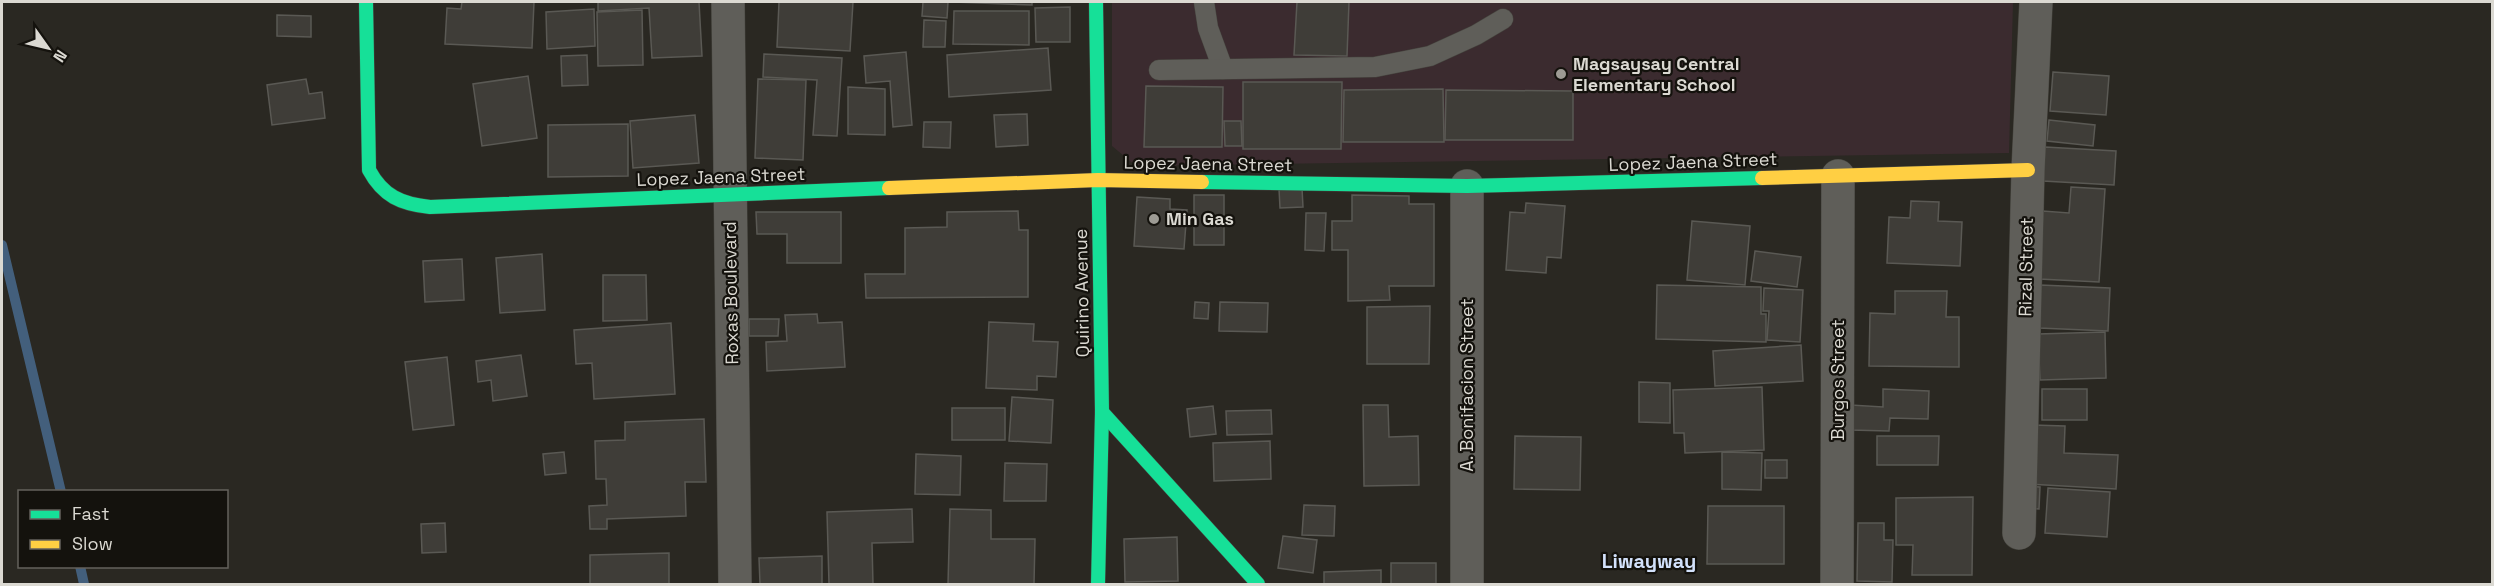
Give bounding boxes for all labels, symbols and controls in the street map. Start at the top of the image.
north arrow [18,18,78,78]
text: N [48,46,72,66]
place label: Magsaysay Central Elementary School [1573,52,1739,96]
marker: Magsaysay Central Elementary School [1554,67,1568,81]
street label: Lopez Jaena Street [1608,147,1778,176]
street label: Lopez Jaena Street [1123,151,1293,176]
street label: Lopez Jaena Street [636,162,806,191]
place label: Min Gas [1166,207,1234,230]
marker: Min Gas [1147,212,1161,226]
street label: Rizal Street [2013,217,2038,317]
street label: Roxas Boulevard [718,221,743,365]
street label: Quirino Avenue [1069,228,1094,358]
street label: A. Bonifacion Street [1455,298,1478,472]
street label: Burgos Street [1826,319,1849,441]
legend [18,490,228,568]
text: Fast [72,502,109,525]
text: Slow [72,532,113,555]
district label: Liwayway [1602,548,1696,574]

